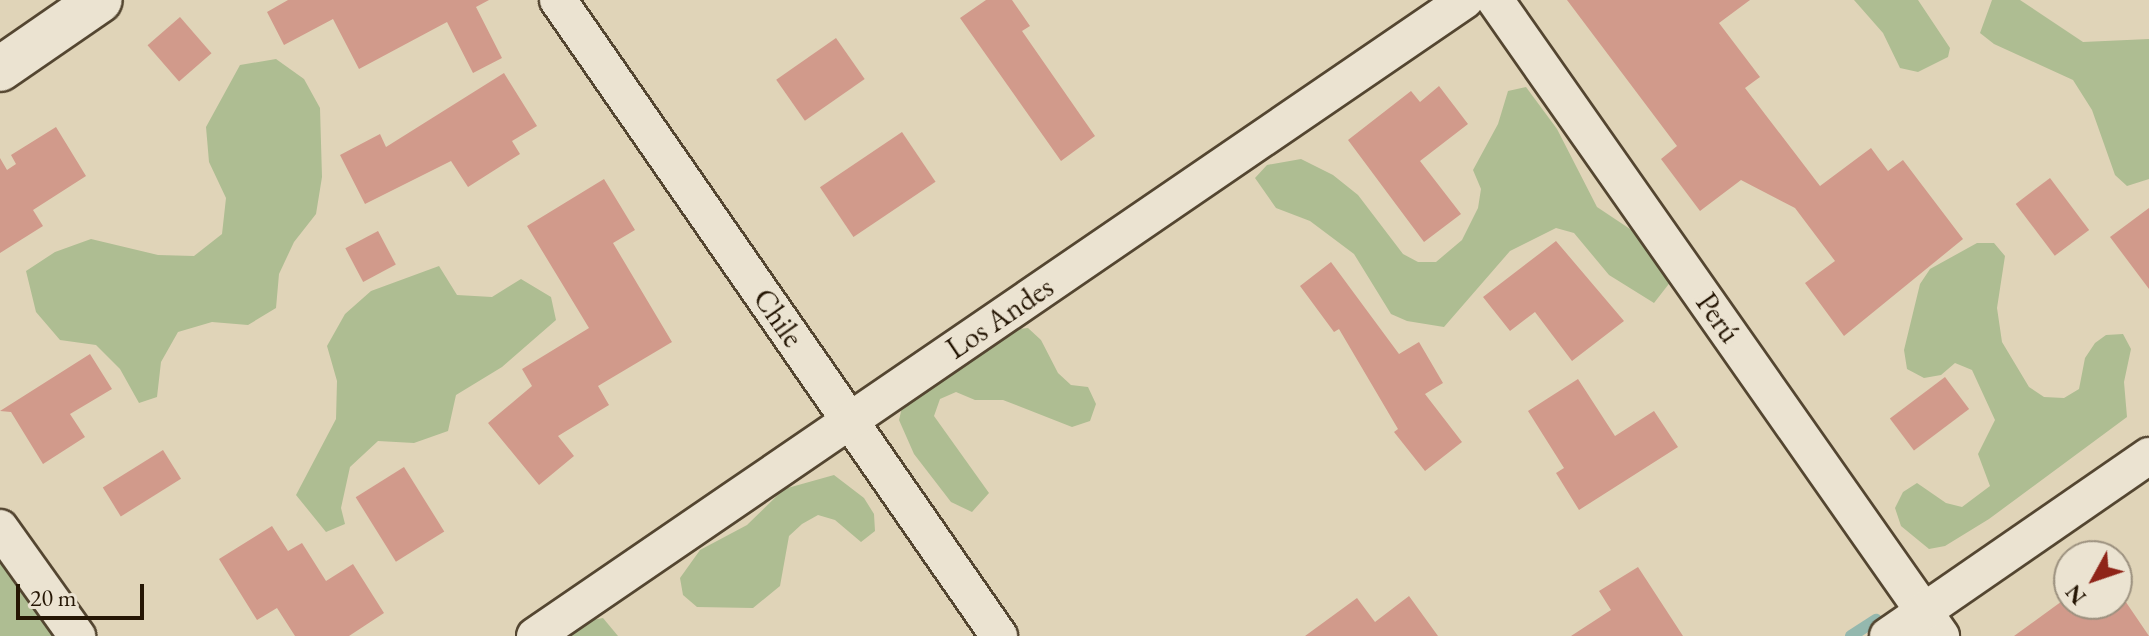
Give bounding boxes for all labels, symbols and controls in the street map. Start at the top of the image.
street label: Los Andes [940,269,1060,367]
street label: Chile [745,282,811,354]
street label: Perú [1688,286,1748,350]
north arrow [2053,540,2133,620]
scale bar [20,568,148,618]
text: N [2059,578,2093,611]
text: 20 m [30,582,77,613]

